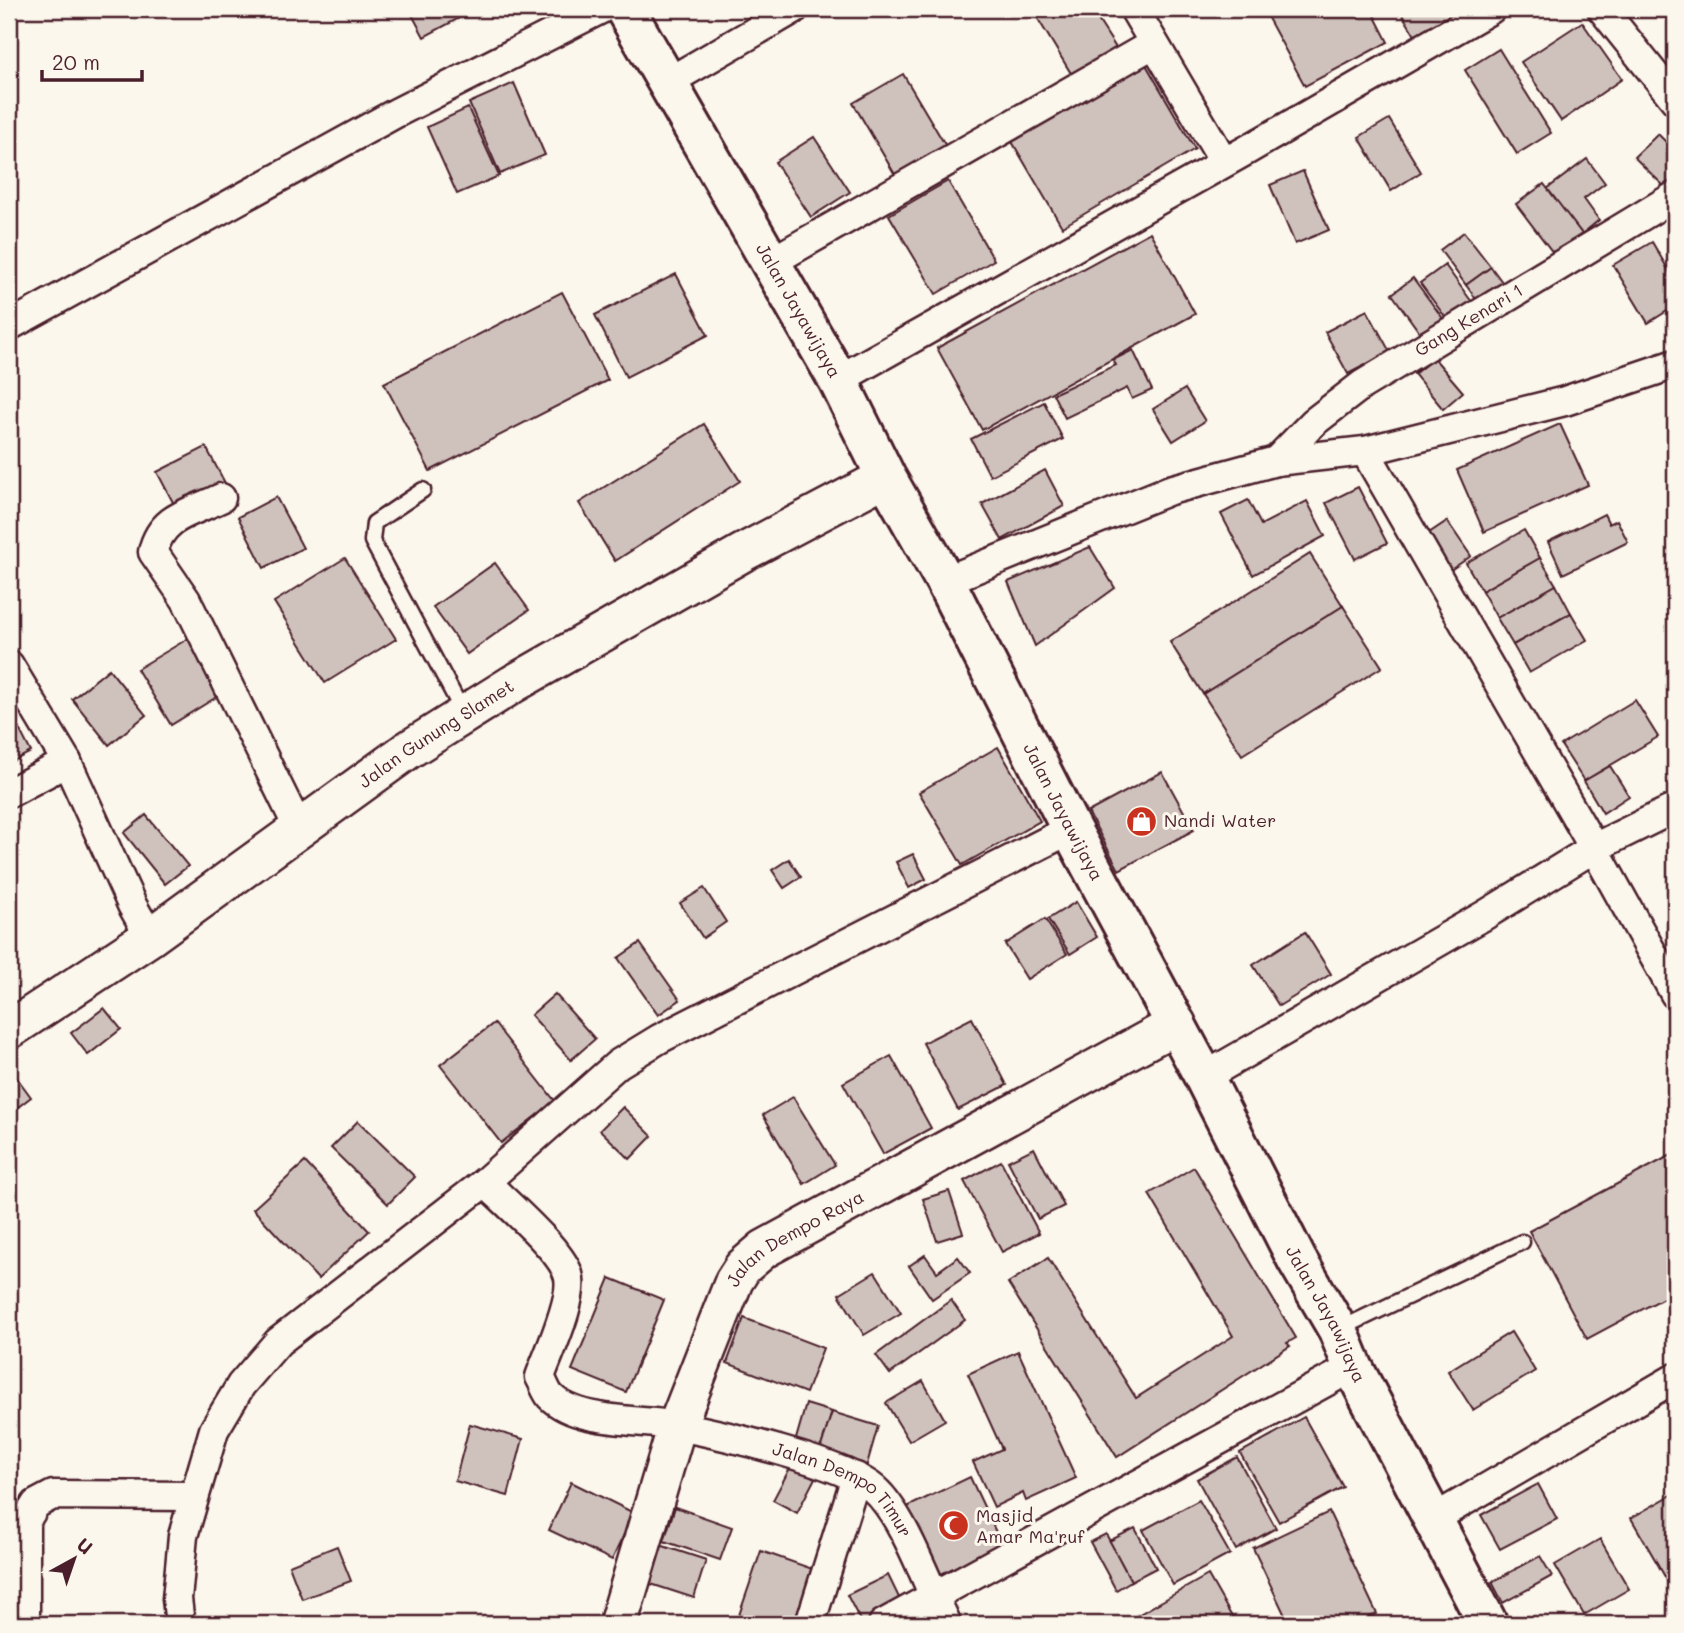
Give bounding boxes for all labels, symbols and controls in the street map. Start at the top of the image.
scale bar [42,38,142,82]
text: 20 m [52,48,100,75]
street label: Jalan Jayawijaya [751,239,847,382]
street label: Gang Kenari 1 [1410,278,1527,361]
street label: Jalan Gunung Slamet [353,674,518,793]
street label: Jalan Jayawijaya [1018,739,1109,885]
shop icon: Nandi Water [1124,804,1158,838]
place label: Nandi Water [1164,808,1276,832]
street label: Jalan Dempo Raya [720,1184,868,1290]
street label: Jalan Jayawijaya [1281,1241,1372,1387]
street label: Jalan Dempo Timur [770,1436,918,1541]
place label: Masjid Amar Ma'ruf [976,1503,1085,1548]
mosque icon: Masjid Amar Ma'ruf [936,1509,970,1543]
north arrow [38,1524,108,1594]
text: U [72,1532,98,1559]

